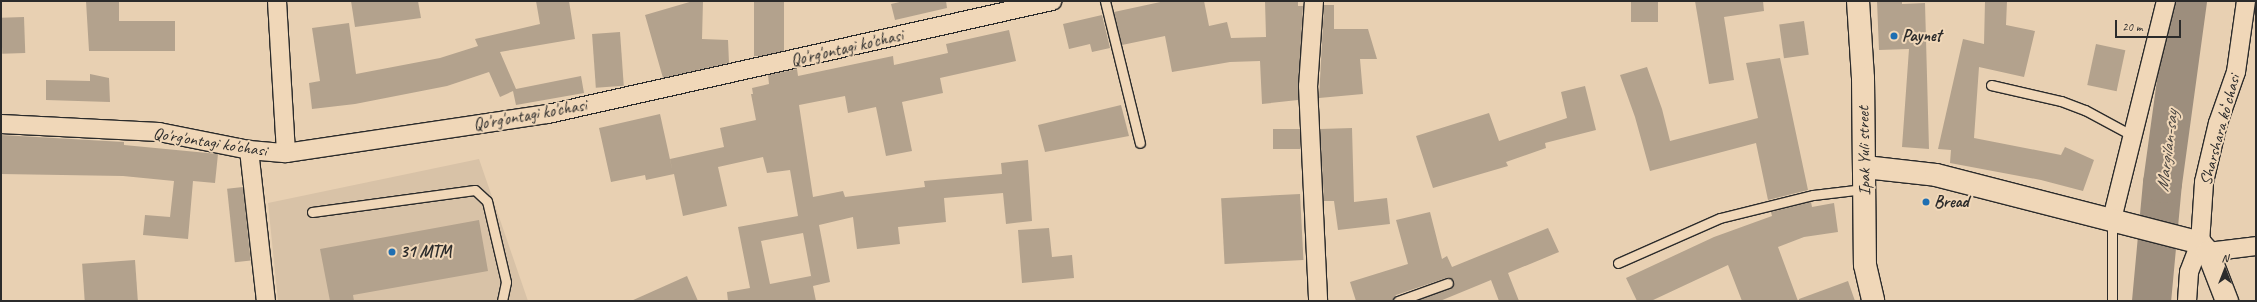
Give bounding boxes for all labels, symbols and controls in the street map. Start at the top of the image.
scale bar [2117,12,2183,38]
text: 20 m [2122,19,2142,35]
street label: Qo'rg'ontagi ko'chasi [789,25,905,71]
place label: Paynet [1902,26,1941,46]
marker: Paynet [1889,31,1899,41]
street label: Sharshara koʻchasi [2195,72,2245,188]
street label: Qo'rg'ontagi ko'chasi [472,95,588,135]
street label: Ipak Yuli street [1853,106,1875,196]
water label: Margilan-say [2151,109,2183,193]
street label: Qo'rg'ontagi ko'chasi [152,123,268,161]
place label: Bread [1934,192,1968,212]
marker: Bread [1921,197,1931,207]
place label: 31 MTM [400,242,451,262]
marker: 31 MTM [387,247,397,257]
north arrow [2205,250,2245,290]
text: N [2222,251,2228,265]

